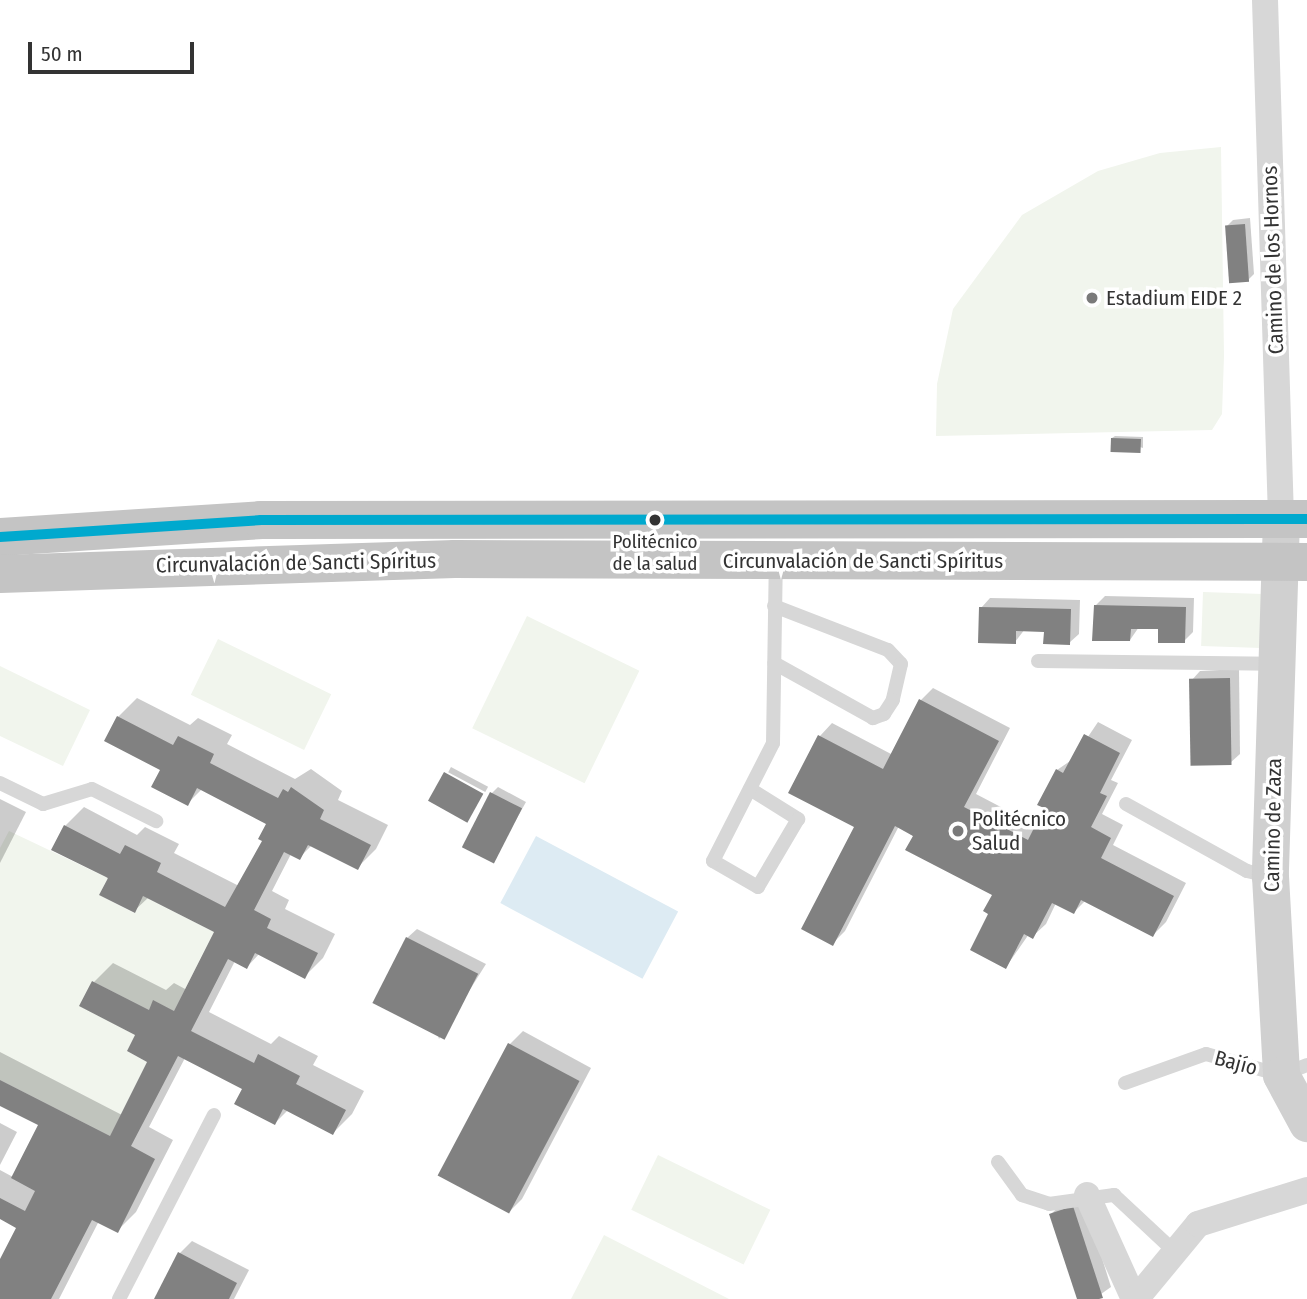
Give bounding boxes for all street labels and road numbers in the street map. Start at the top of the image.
street label: Camino de los Hornos [1257,165,1289,355]
street label: Circunvalación de Sancti Spíritus [156,548,436,578]
street label: Circunvalación de Sancti Spíritus [723,548,1003,574]
street label: Camino de Zaza [1259,758,1287,892]
street label: Bajío [1212,1045,1260,1081]

